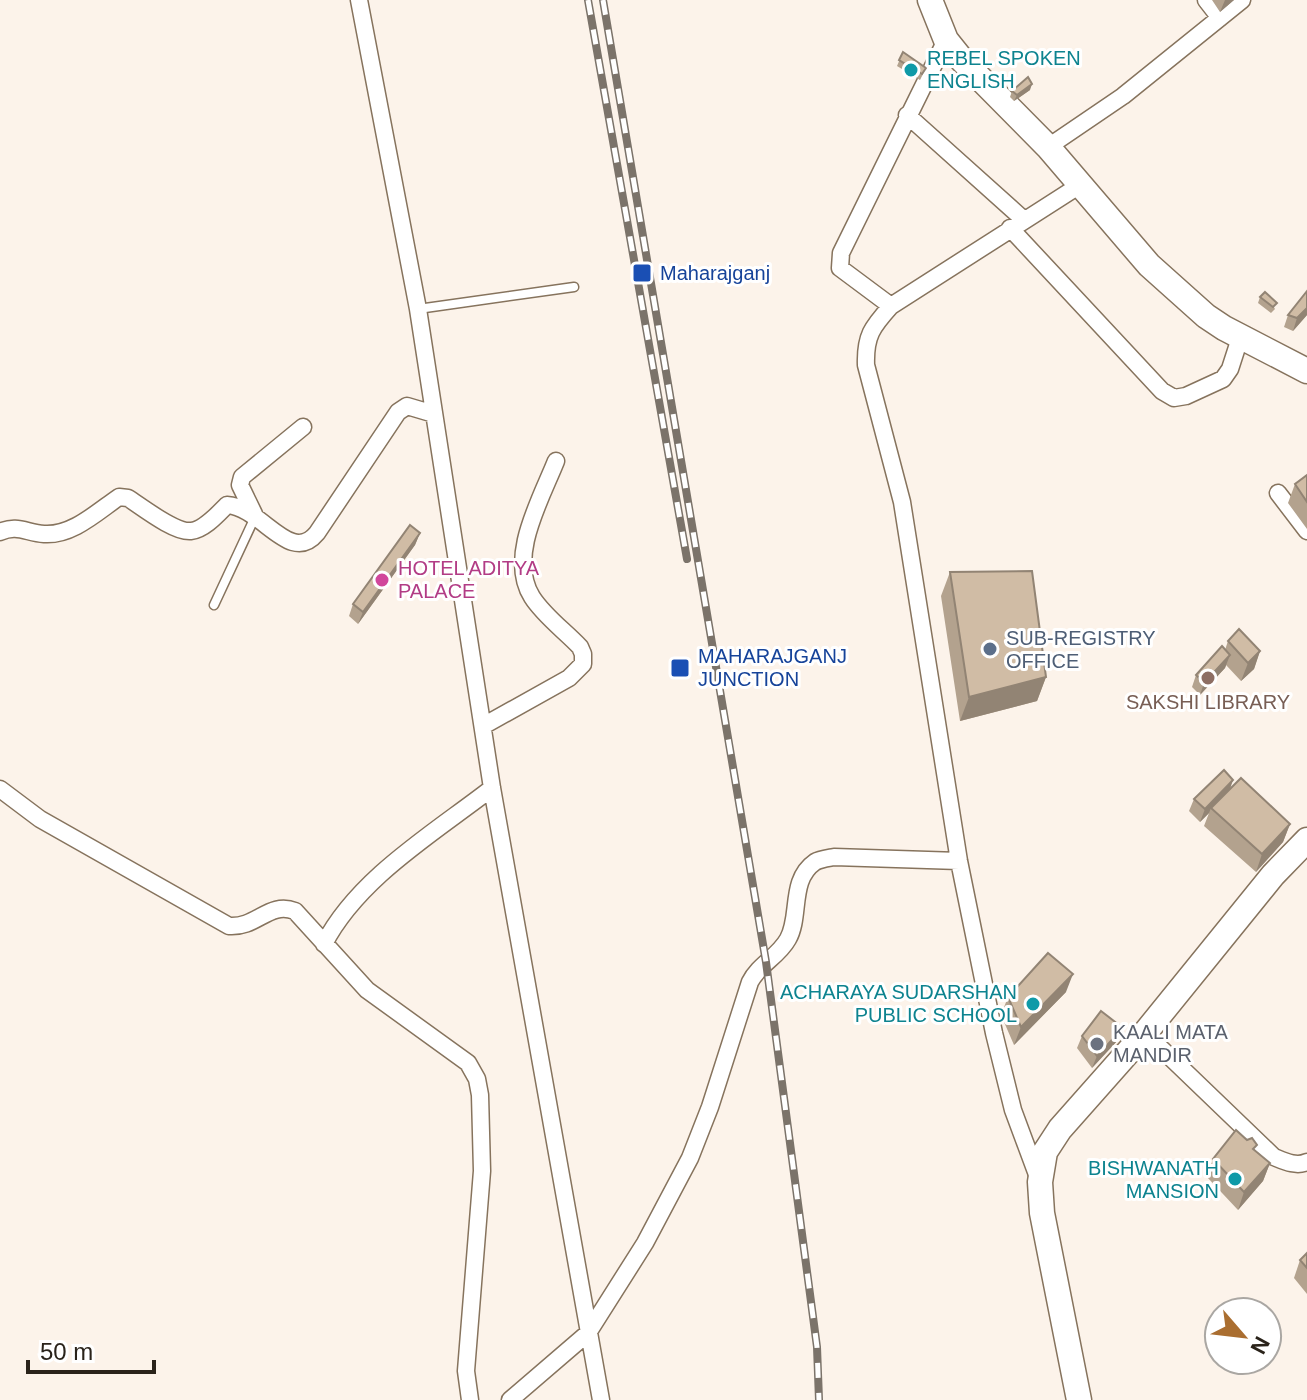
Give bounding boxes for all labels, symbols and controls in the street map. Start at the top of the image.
place label: REBEL SPOKEN ENGLISH [927,47,1081,92]
marker: REBEL SPOKEN ENGLISH [902,61,920,79]
marker: Maharajganj [631,262,653,284]
place label: Maharajganj [660,262,770,284]
place label: HOTEL ADITYA PALACE [398,557,540,602]
marker: HOTEL ADITYA PALACE [373,571,391,589]
place label: SUB-REGISTRY OFFICE [1006,627,1156,672]
marker: SUB-REGISTRY OFFICE [981,640,999,658]
place label: MAHARAJGANJ JUNCTION [698,645,847,690]
marker: MAHARAJGANJ JUNCTION [669,657,691,679]
marker: SAKSHI LIBRARY [1199,669,1217,687]
place label: SAKSHI LIBRARY [1126,691,1290,713]
place label: ACHARAYA SUDARSHAN PUBLIC SCHOOL [780,981,1017,1026]
marker: ACHARAYA SUDARSHAN PUBLIC SCHOOL [1024,995,1042,1013]
place label: KAALI MATA MANDIR [1113,1021,1229,1066]
marker: KAALI MATA MANDIR [1088,1035,1106,1053]
place label: BISHWANATH MANSION [1088,1157,1219,1202]
marker: BISHWANATH MANSION [1226,1170,1244,1188]
north arrow [1203,1296,1283,1376]
scale bar [28,1324,154,1374]
text: N [1245,1332,1275,1358]
text: 50 m [40,1338,93,1365]

